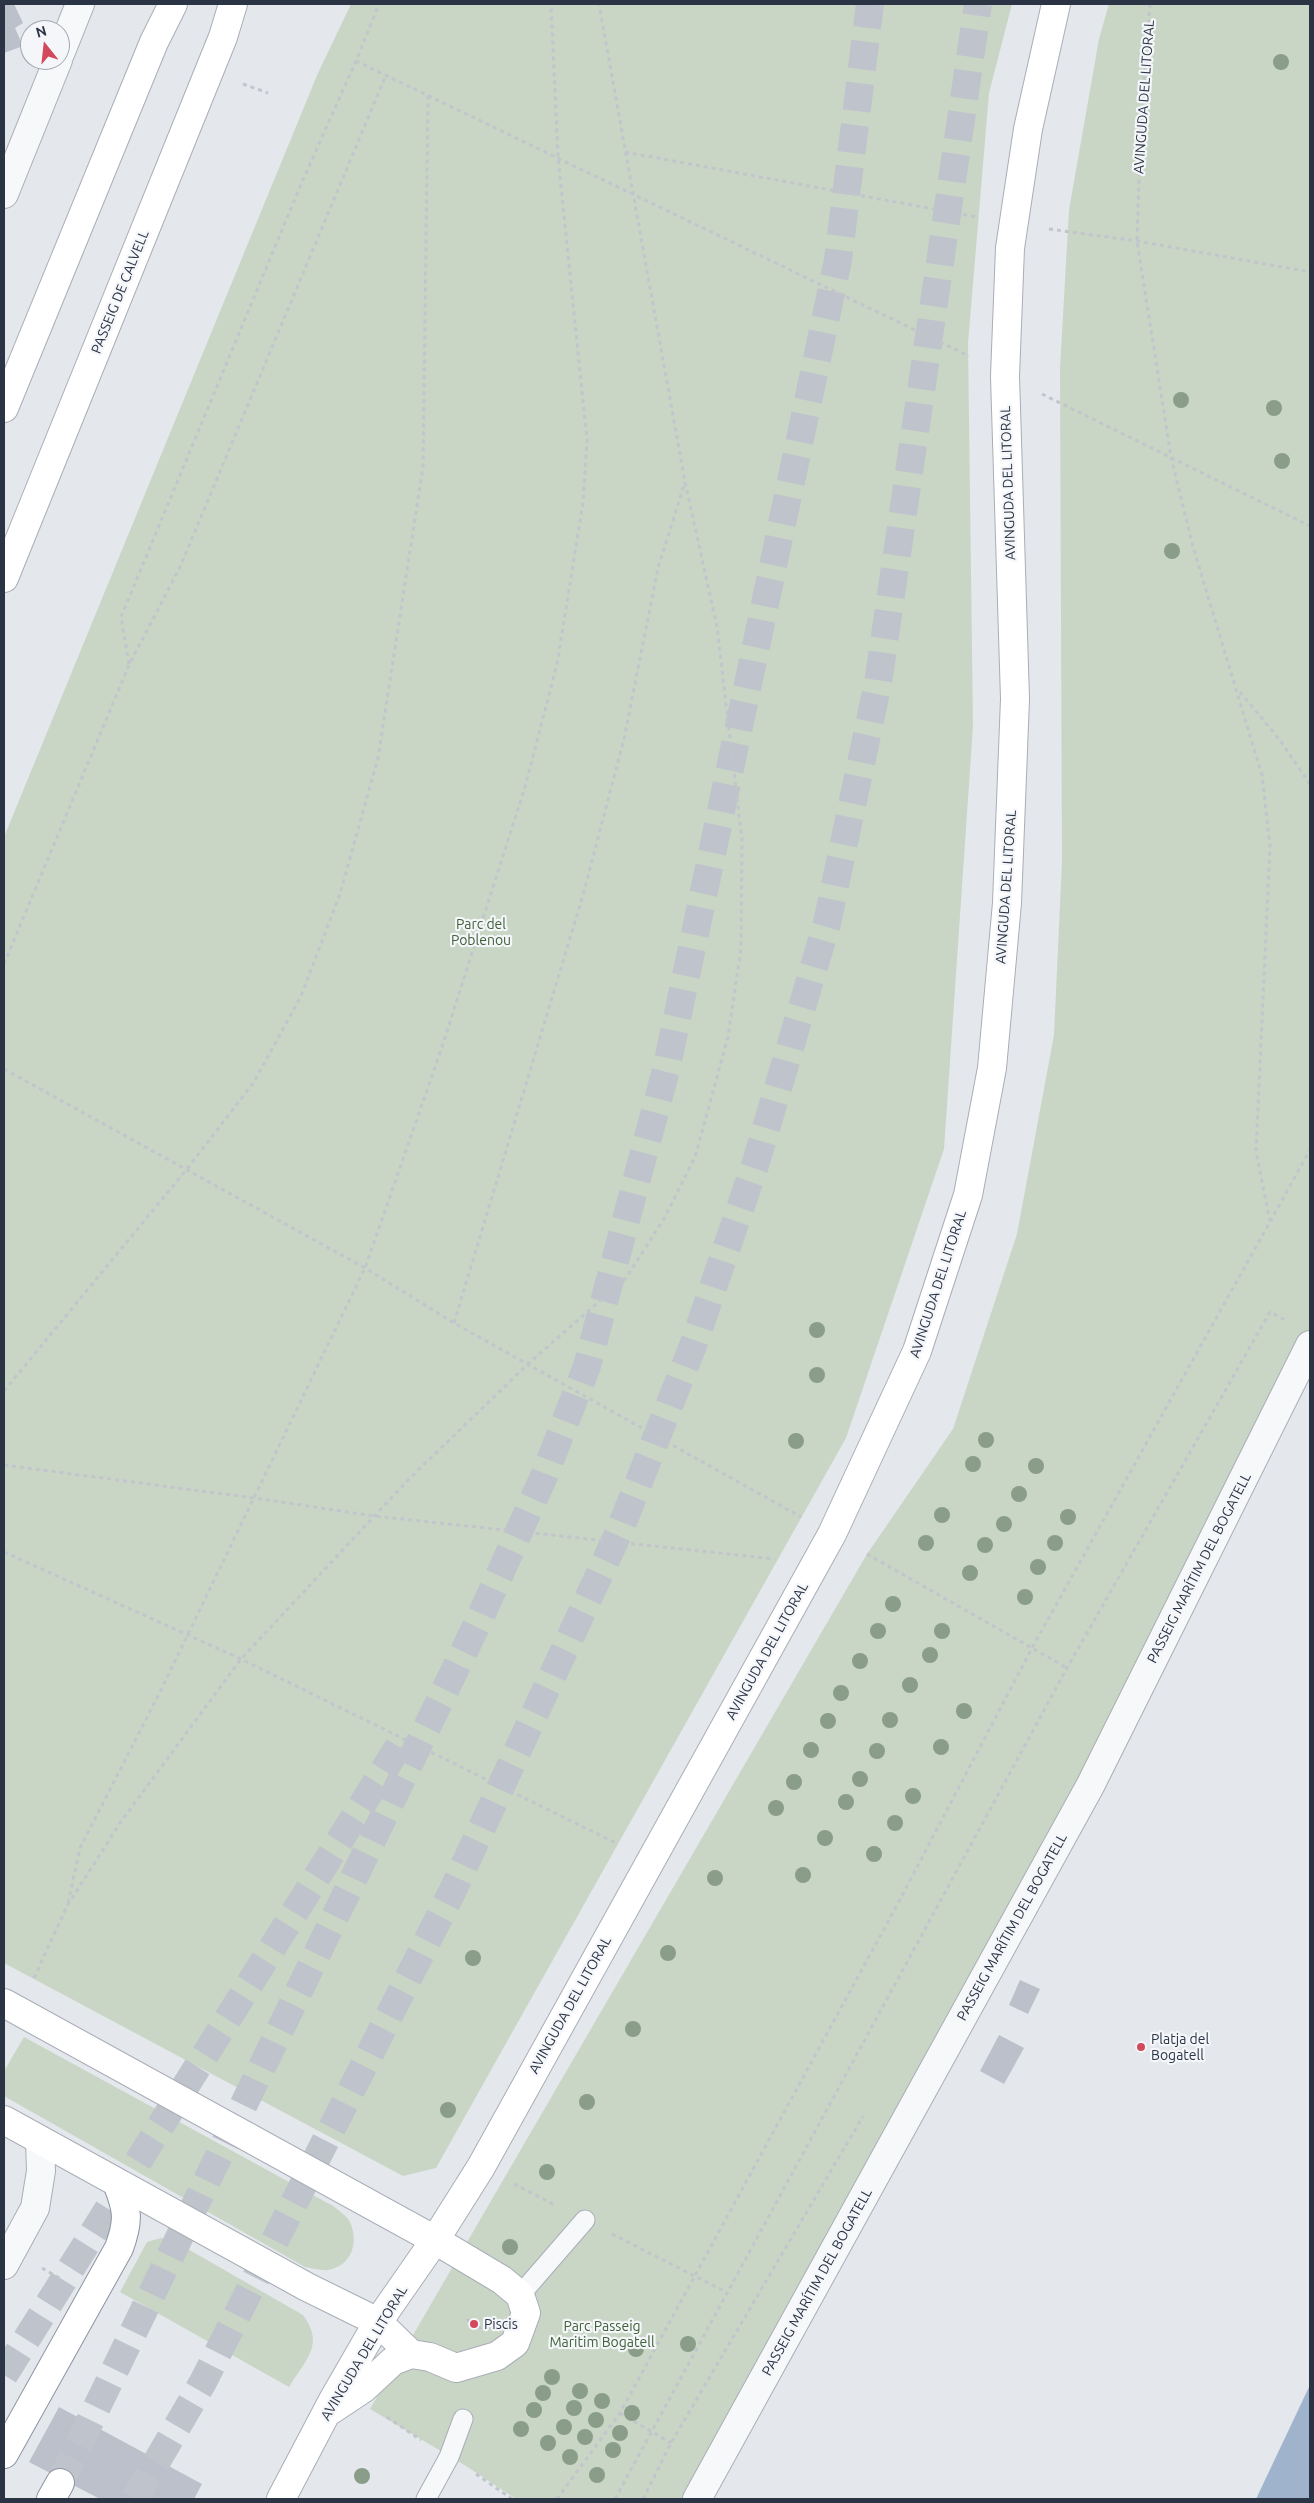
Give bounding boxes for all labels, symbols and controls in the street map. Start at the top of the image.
street label: AVINGUDA DEL LITORAL [1130,19,1158,175]
north arrow [20,20,70,70]
text: N [34,22,48,41]
street label: PASSEIG DE CALVELL [88,228,152,356]
street label: AVINGUDA DEL LITORAL [997,406,1019,560]
street label: AVINGUDA DEL LITORAL [992,809,1020,965]
park label: Parc del Poblenou [451,916,511,949]
street label: AVINGUDA DEL LITORAL [906,1208,970,1360]
street label: PASSEIG MARÍTIM DEL BOGATELL [1144,1470,1254,1666]
street label: AVINGUDA DEL LITORAL [722,1579,812,1723]
street label: PASSEIG MARÍTIM DEL BOGATELL [953,1830,1071,2024]
street label: AVINGUDA DEL LITORAL [525,1933,615,2077]
place label: Platja del Bogatell [1151,2031,1209,2064]
marker: Platja del Bogatell [1135,2041,1147,2053]
street label: PASSEIG MARÍTIM DEL BOGATELL [758,2185,876,2379]
street label: AVINGUDA DEL LITORAL [317,2283,411,2423]
place label: Piscis [484,2316,518,2332]
marker: Piscis [468,2318,480,2330]
park label: Parc Passeig Maritim Bogatell [549,2318,655,2350]

